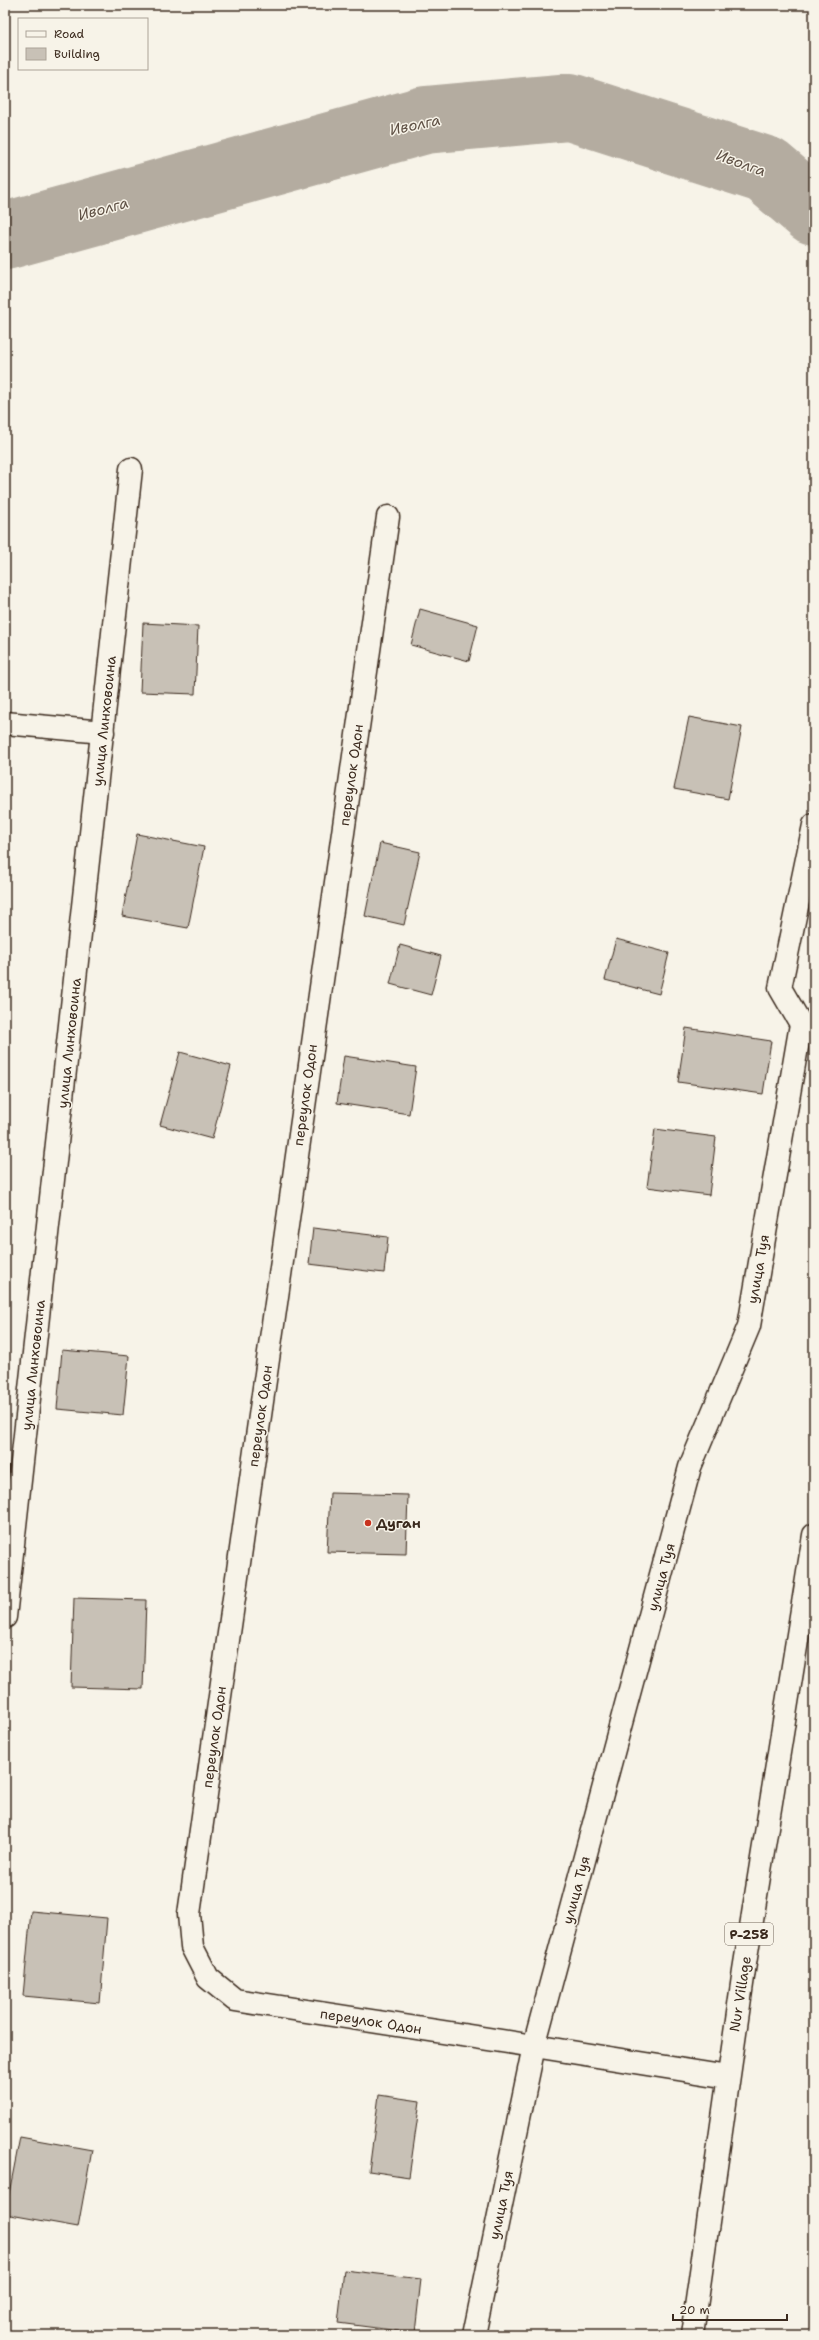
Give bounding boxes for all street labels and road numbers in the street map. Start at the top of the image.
street label: улица Линховоина [88,655,120,787]
street label: переулок Одон [335,723,367,827]
street label: улица Линховоина [53,977,85,1109]
street label: переулок Одон [289,1043,321,1147]
street label: улица Туя [743,1233,773,1305]
street label: улица Линховоина [17,1299,49,1431]
street label: переулок Одон [244,1364,276,1468]
street label: улица Туя [643,1541,679,1613]
street label: переулок Одон [198,1685,230,1789]
street label: улица Туя [558,1854,594,1926]
road number: Р-258 [725,1923,773,1945]
street label: Nur Village [725,1955,755,2033]
street label: переулок Одон [319,2004,423,2038]
street label: улица Туя [485,2169,517,2241]

